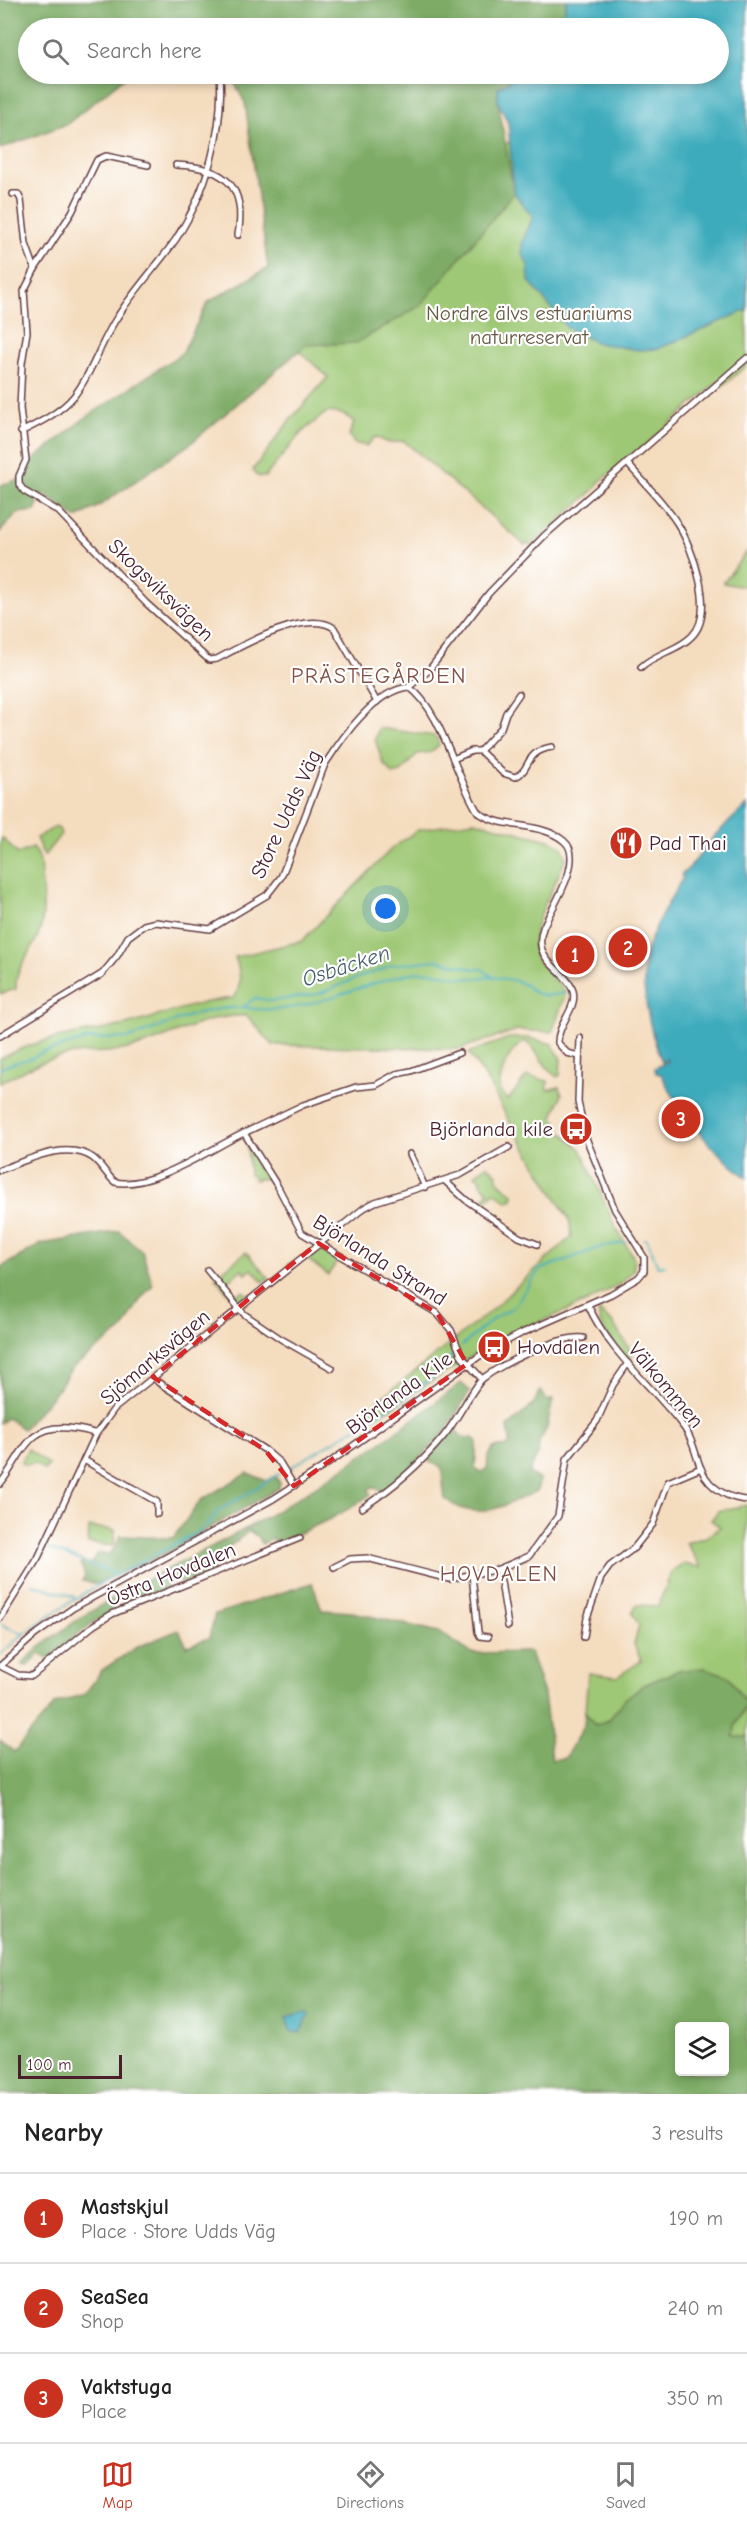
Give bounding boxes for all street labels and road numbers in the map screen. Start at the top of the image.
street label: Skogsviksvägen [103,534,219,646]
street label: Store Udds Väg [246,746,326,882]
street label: Björlanda Strand [309,1209,451,1311]
street label: Sjömarksvägen [95,1304,215,1410]
street label: Välkommen [623,1337,709,1433]
street label: Björlanda Kile [341,1347,457,1439]
street label: Östra Hovdalen [103,1537,239,1611]

